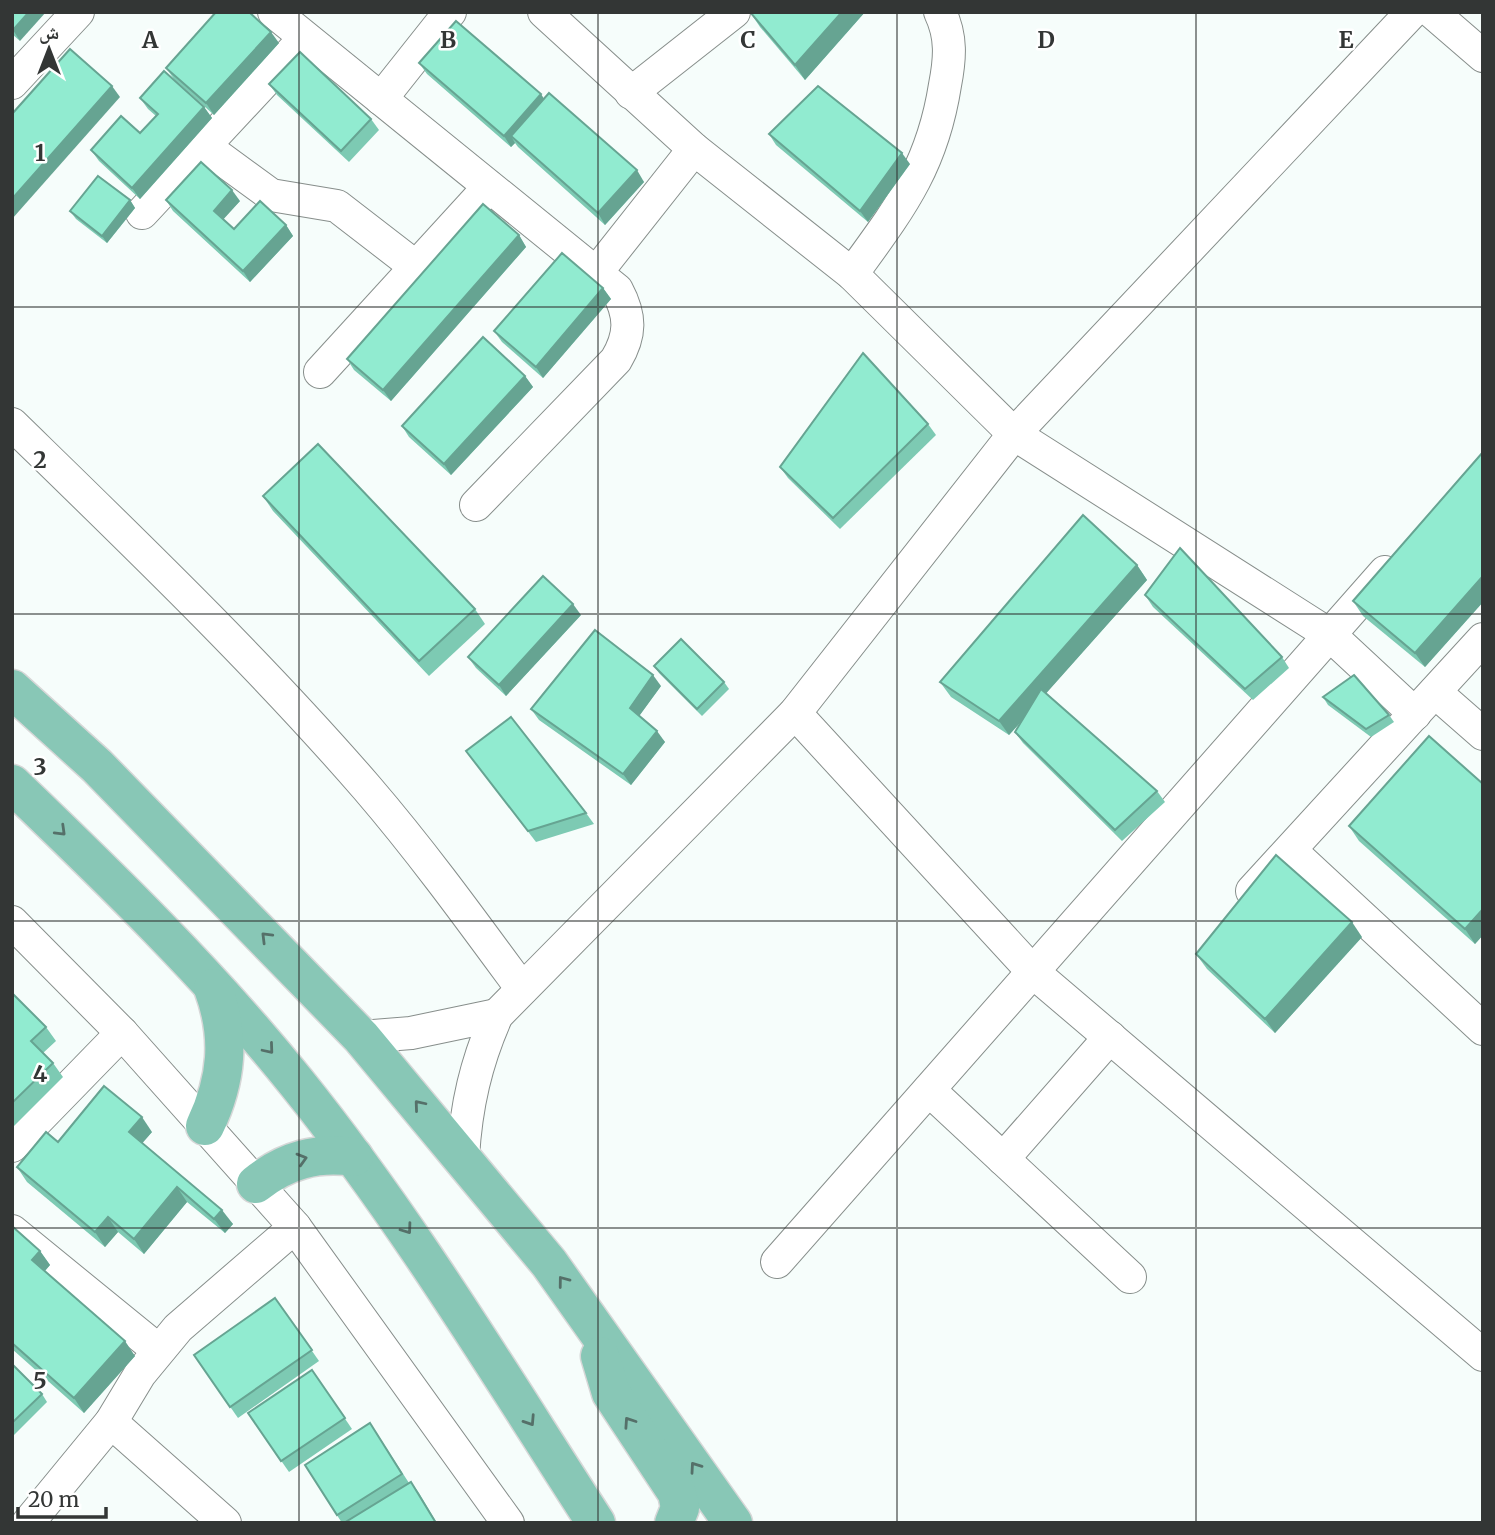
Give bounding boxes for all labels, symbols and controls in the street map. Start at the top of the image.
north arrow [14,14,84,84]
text: ش [39,20,59,44]
text: A [141,25,159,54]
text: B [440,25,456,54]
text: C [740,25,756,54]
text: D [1037,25,1055,54]
text: E [1338,25,1354,54]
text: 1 [35,138,46,167]
text: 2 [33,445,47,474]
text: 3 [33,752,47,781]
one-way arrow [53,822,66,835]
one-way arrow [261,932,274,945]
one-way arrow [261,1040,273,1053]
text: 4 [33,1059,48,1088]
one-way arrow [415,1100,427,1113]
one-way arrow [296,1153,308,1167]
one-way arrow [399,1221,411,1234]
one-way arrow [558,1277,571,1289]
text: 5 [33,1366,47,1395]
one-way arrow [522,1413,535,1426]
one-way arrow [625,1417,638,1430]
one-way arrow [691,1462,703,1475]
scale bar [18,1476,105,1520]
text: 20 m [28,1486,80,1513]

